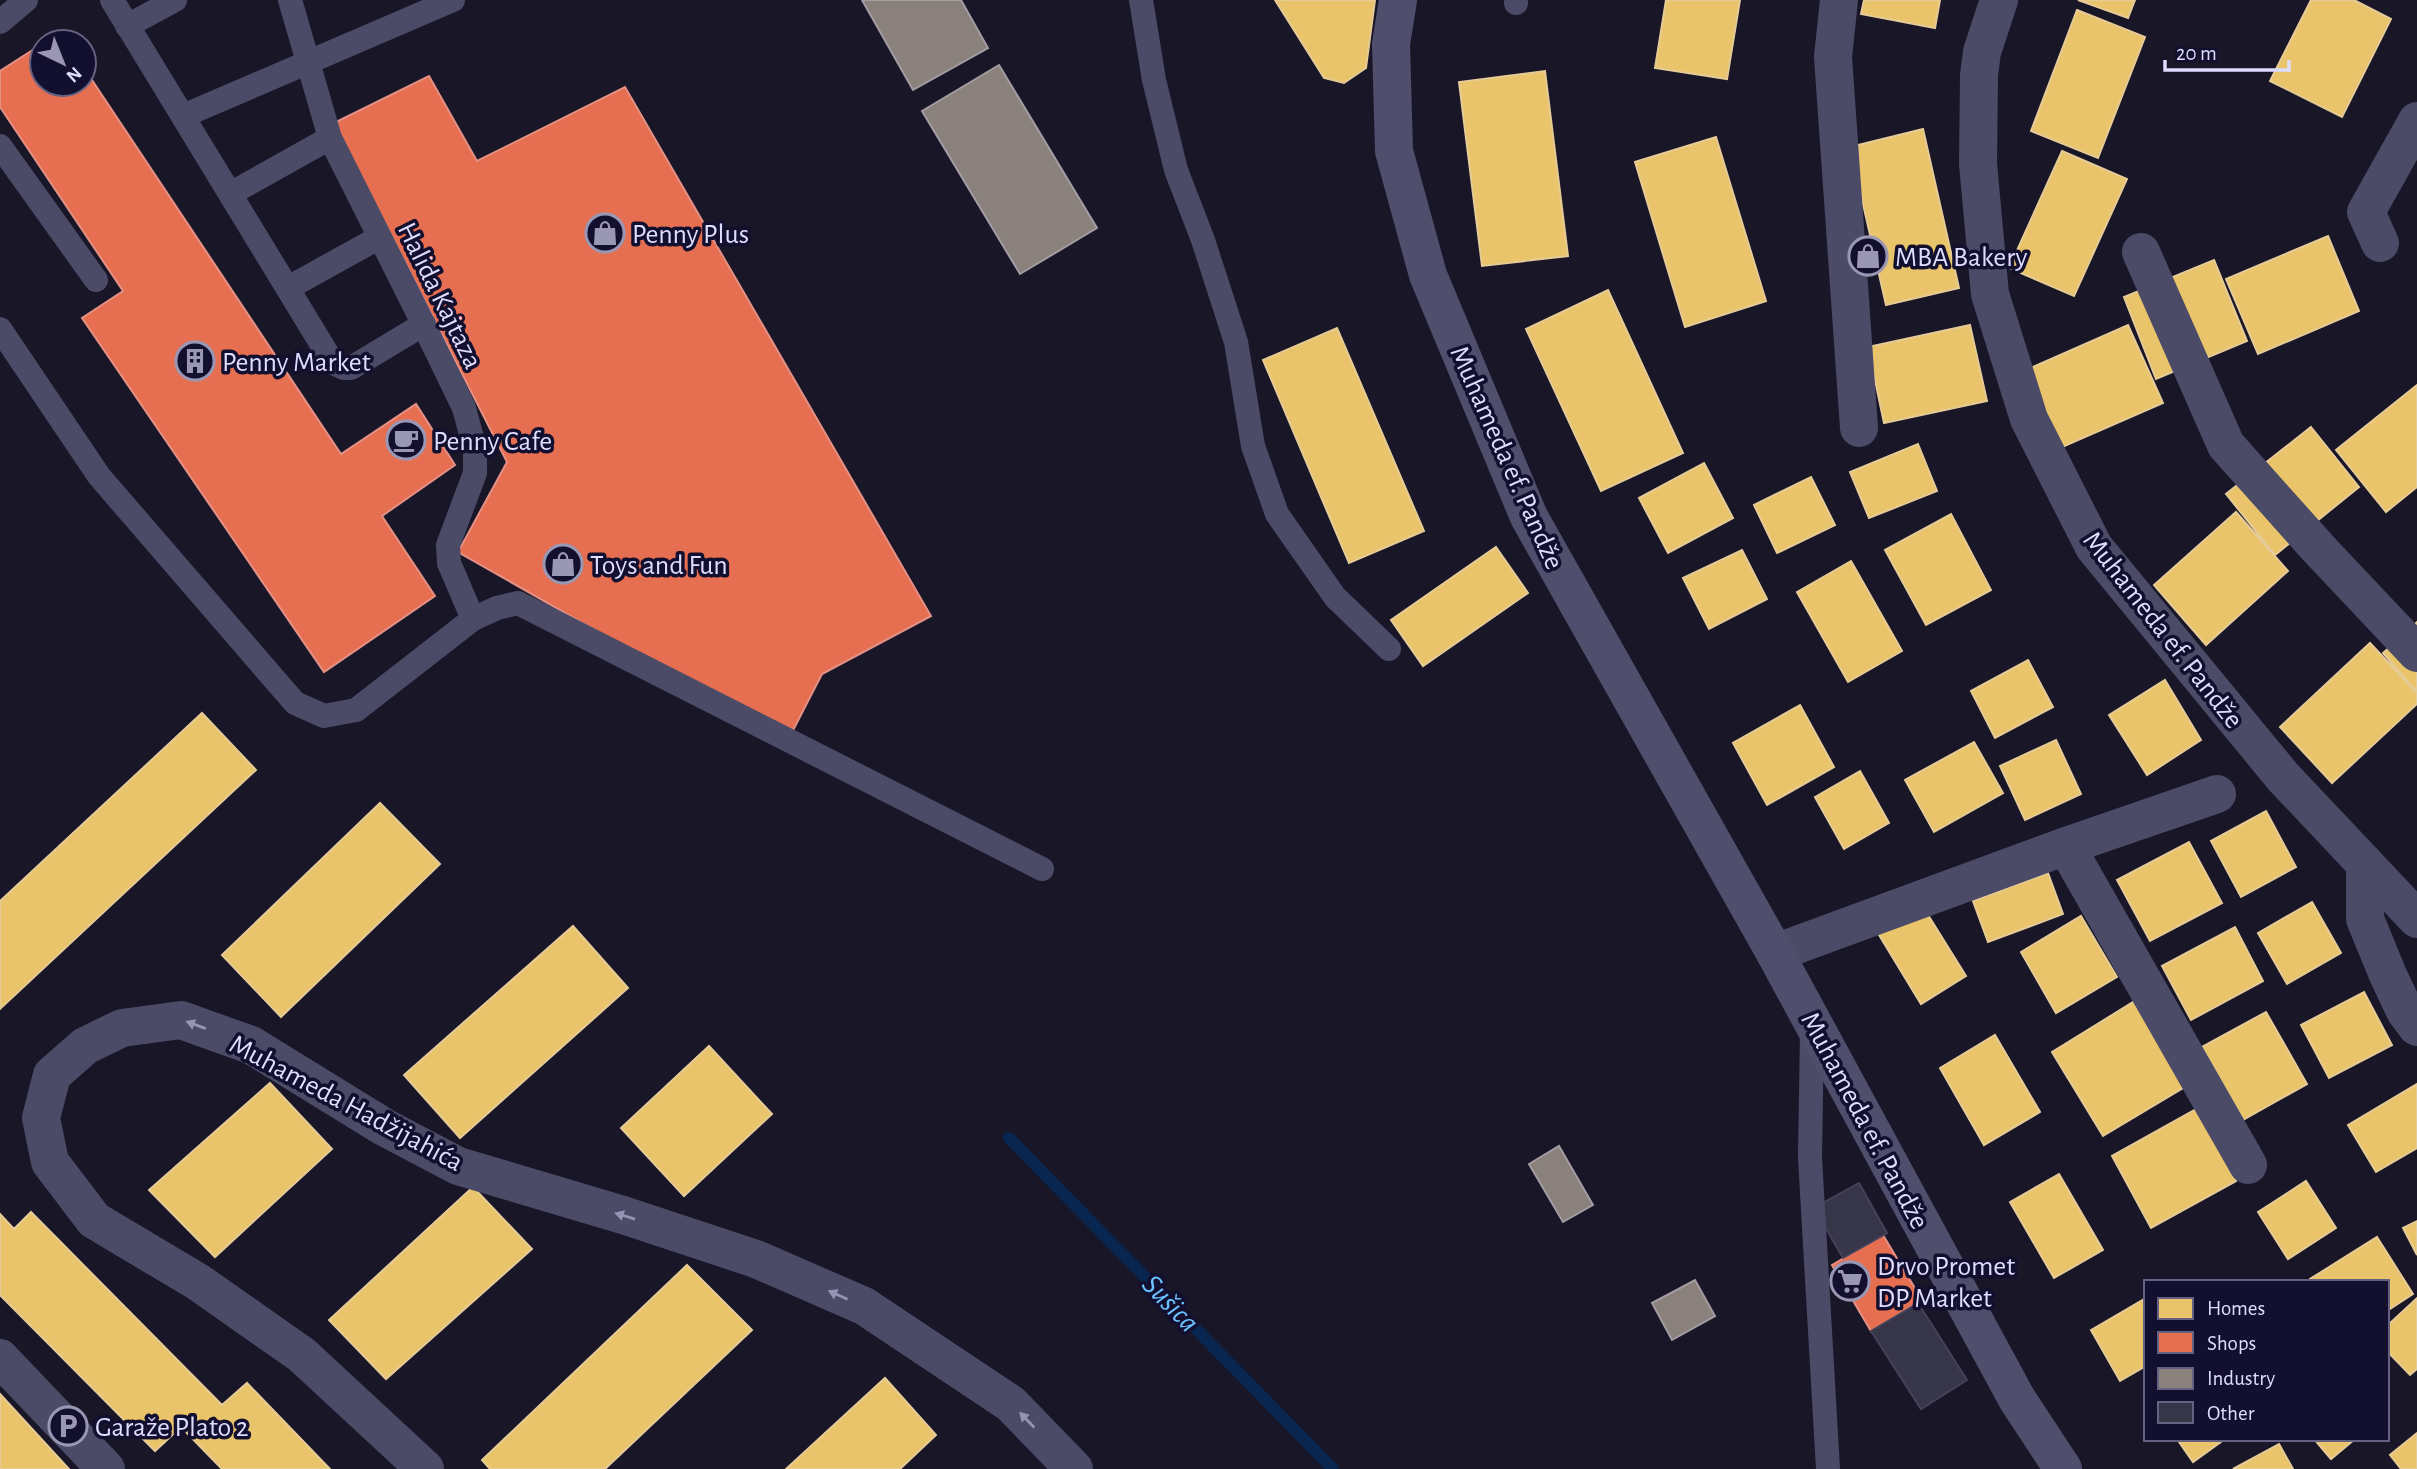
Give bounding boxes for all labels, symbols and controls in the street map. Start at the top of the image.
north arrow [28,28,98,98]
scale bar [2165,28,2289,72]
text: 20 m [2176,43,2217,64]
text: N [62,63,85,86]
shop icon: Penny Plus [584,212,626,254]
street label: Halida Kajtaza [392,218,487,374]
place label: Penny Plus [632,221,749,249]
shop icon: MBA Bakery [1847,235,1889,277]
place label: MBA Bakery [1895,244,2028,272]
building icon: Penny Market [174,340,216,382]
street label: Muhameda ef. Pandže [1444,342,1568,574]
place label: Penny Market [222,349,371,377]
cafe icon: Penny Cafe [385,419,427,461]
place label: Penny Cafe [433,428,552,456]
street label: Muhameda ef. Pandže [2077,527,2248,734]
shop icon: Toys and Fun [542,543,584,585]
place label: Toys and Fun [590,552,728,580]
street label: Muhameda ef. Pandže [1795,1008,1933,1234]
one-way arrow [185,1019,206,1030]
street label: Muhameda Hadžijahića [225,1030,467,1177]
one-way arrow [614,1210,635,1220]
place label: Drvo Promet DP Market [1877,1253,2015,1313]
supermarket icon: Drvo Promet DP Market [1829,1260,1871,1302]
water label: Sušica [1136,1269,1204,1338]
legend [2144,1280,2389,1441]
one-way arrow [827,1289,848,1300]
text: Homes [2207,1298,2265,1319]
text: Shops [2207,1333,2256,1354]
text: Industry [2207,1368,2275,1389]
text: Other [2207,1403,2255,1424]
parking icon: Garaže Plato 2 [47,1405,89,1447]
one-way arrow [1018,1411,1035,1428]
place label: Garaže Plato 2 [95,1414,249,1442]

